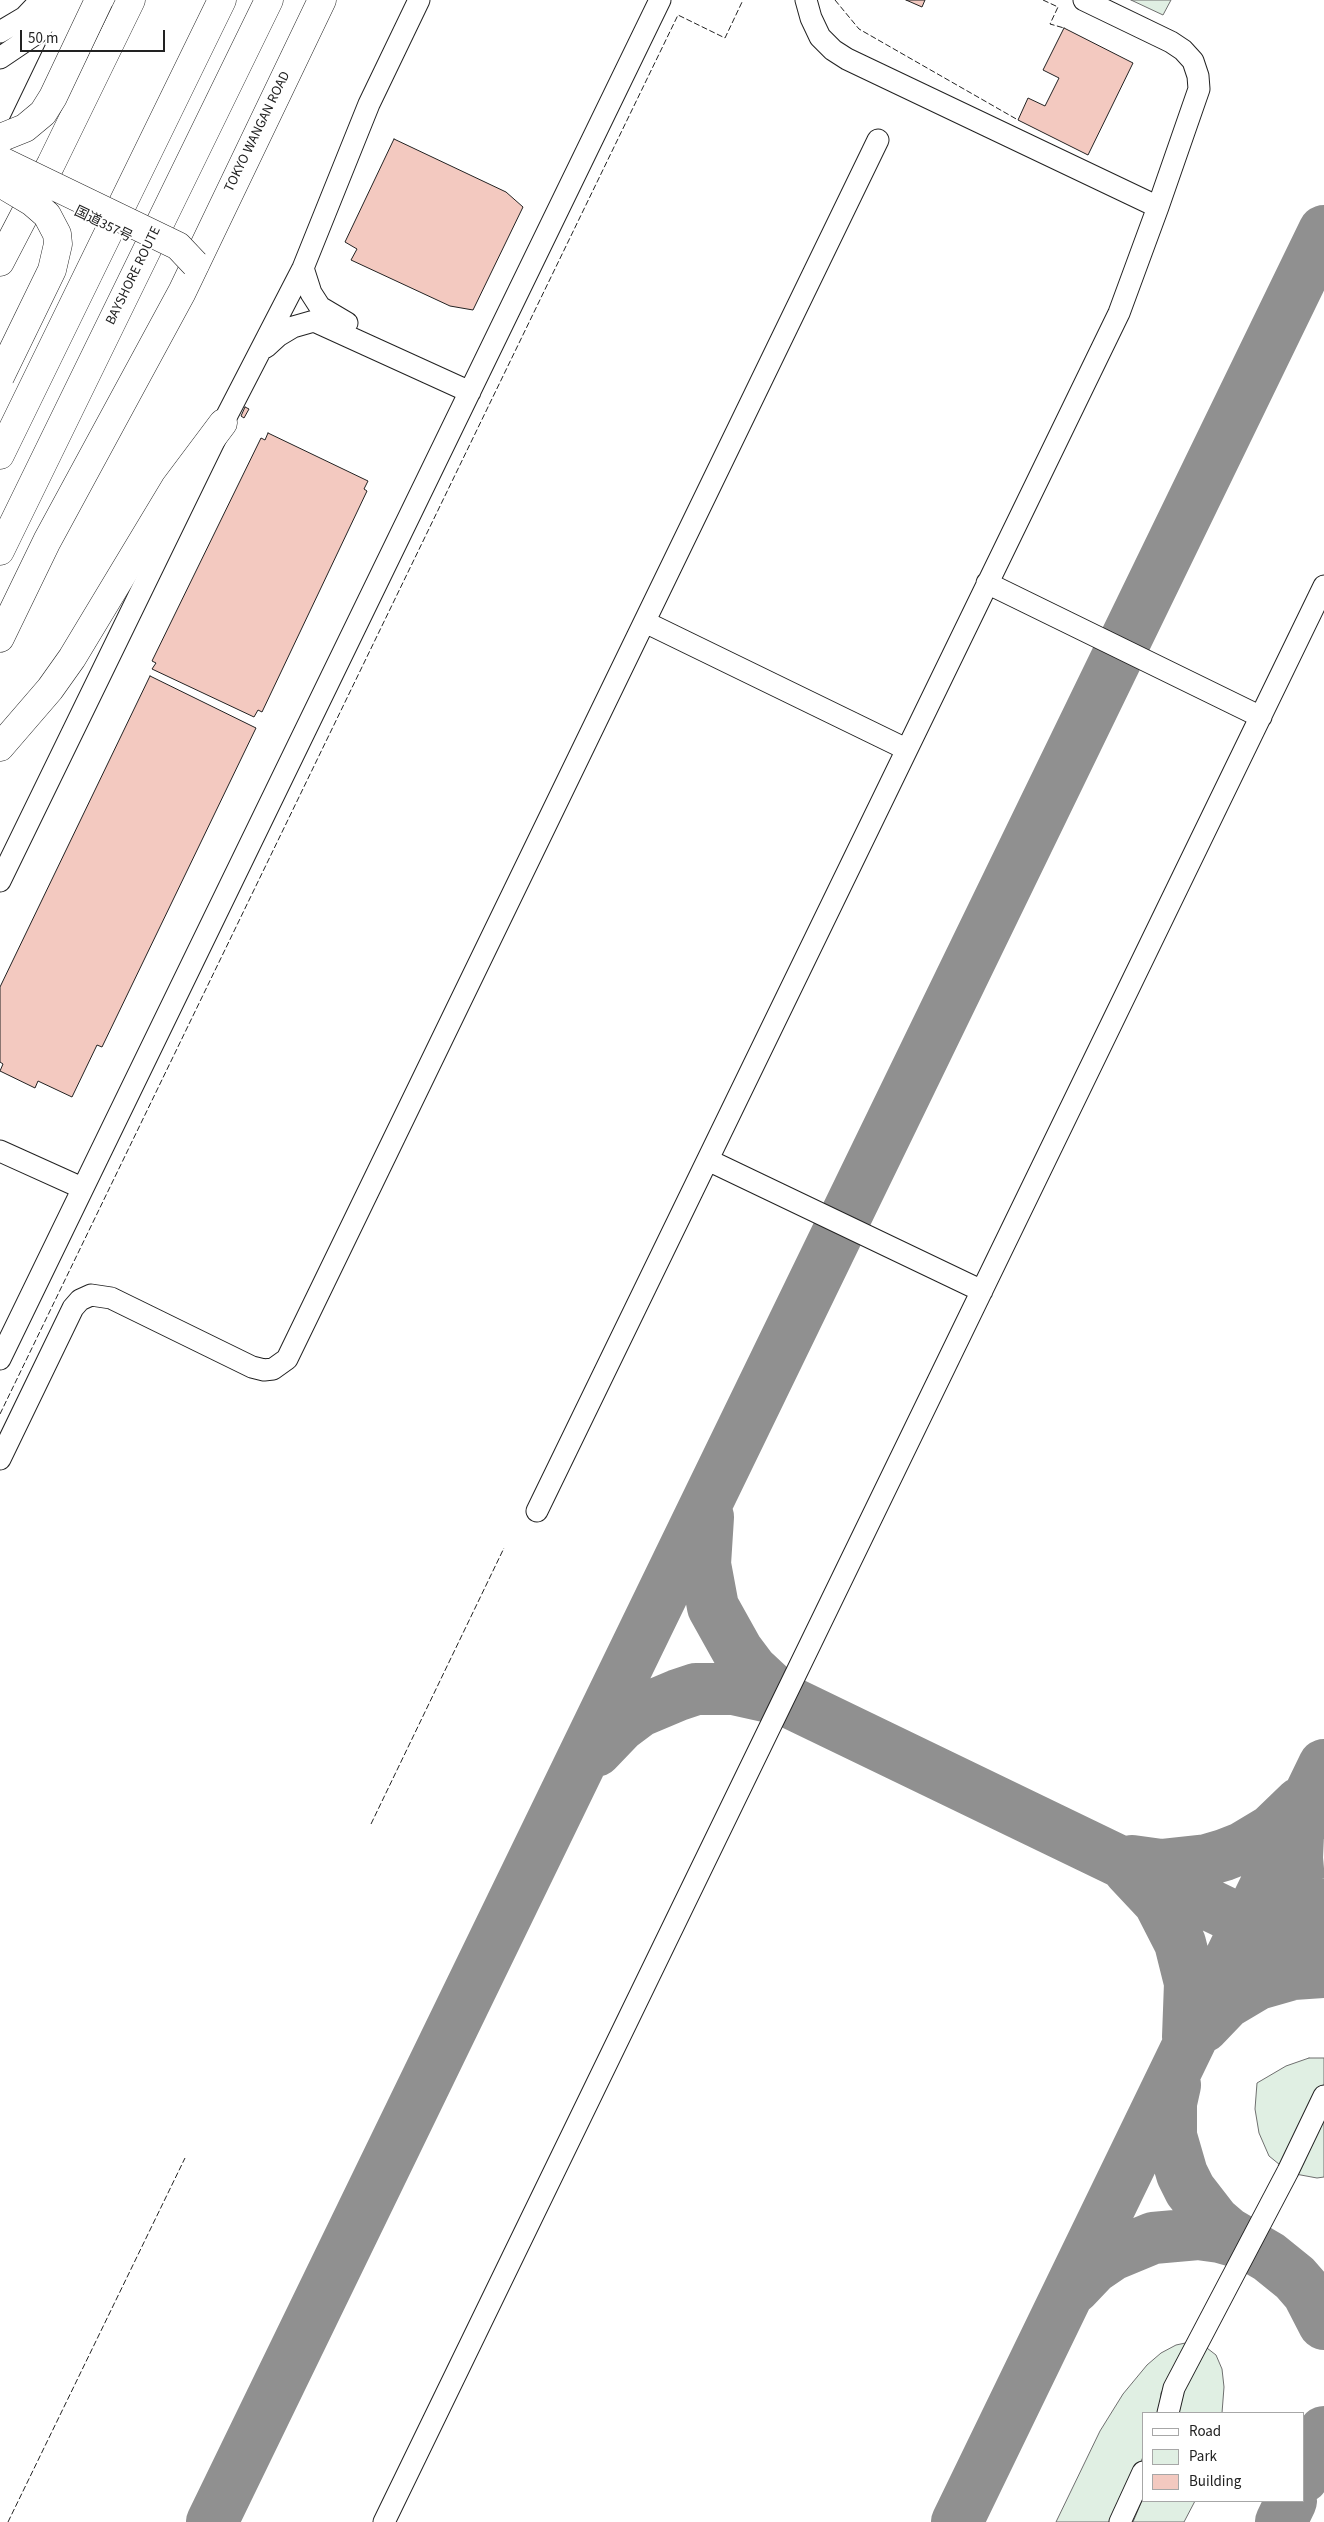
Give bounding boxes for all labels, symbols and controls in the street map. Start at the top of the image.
scale bar [22,20,168,52]
text: 50 m [28,28,58,49]
street label: TOKYO WANGAN ROAD [222,69,294,195]
street label: 国道357号 [71,204,135,246]
street label: BAYSHORE ROUTE [103,224,165,328]
legend [1142,2412,1304,2502]
text: Road [1189,2421,1221,2442]
text: Park [1189,2446,1217,2467]
text: Building [1189,2471,1241,2492]

